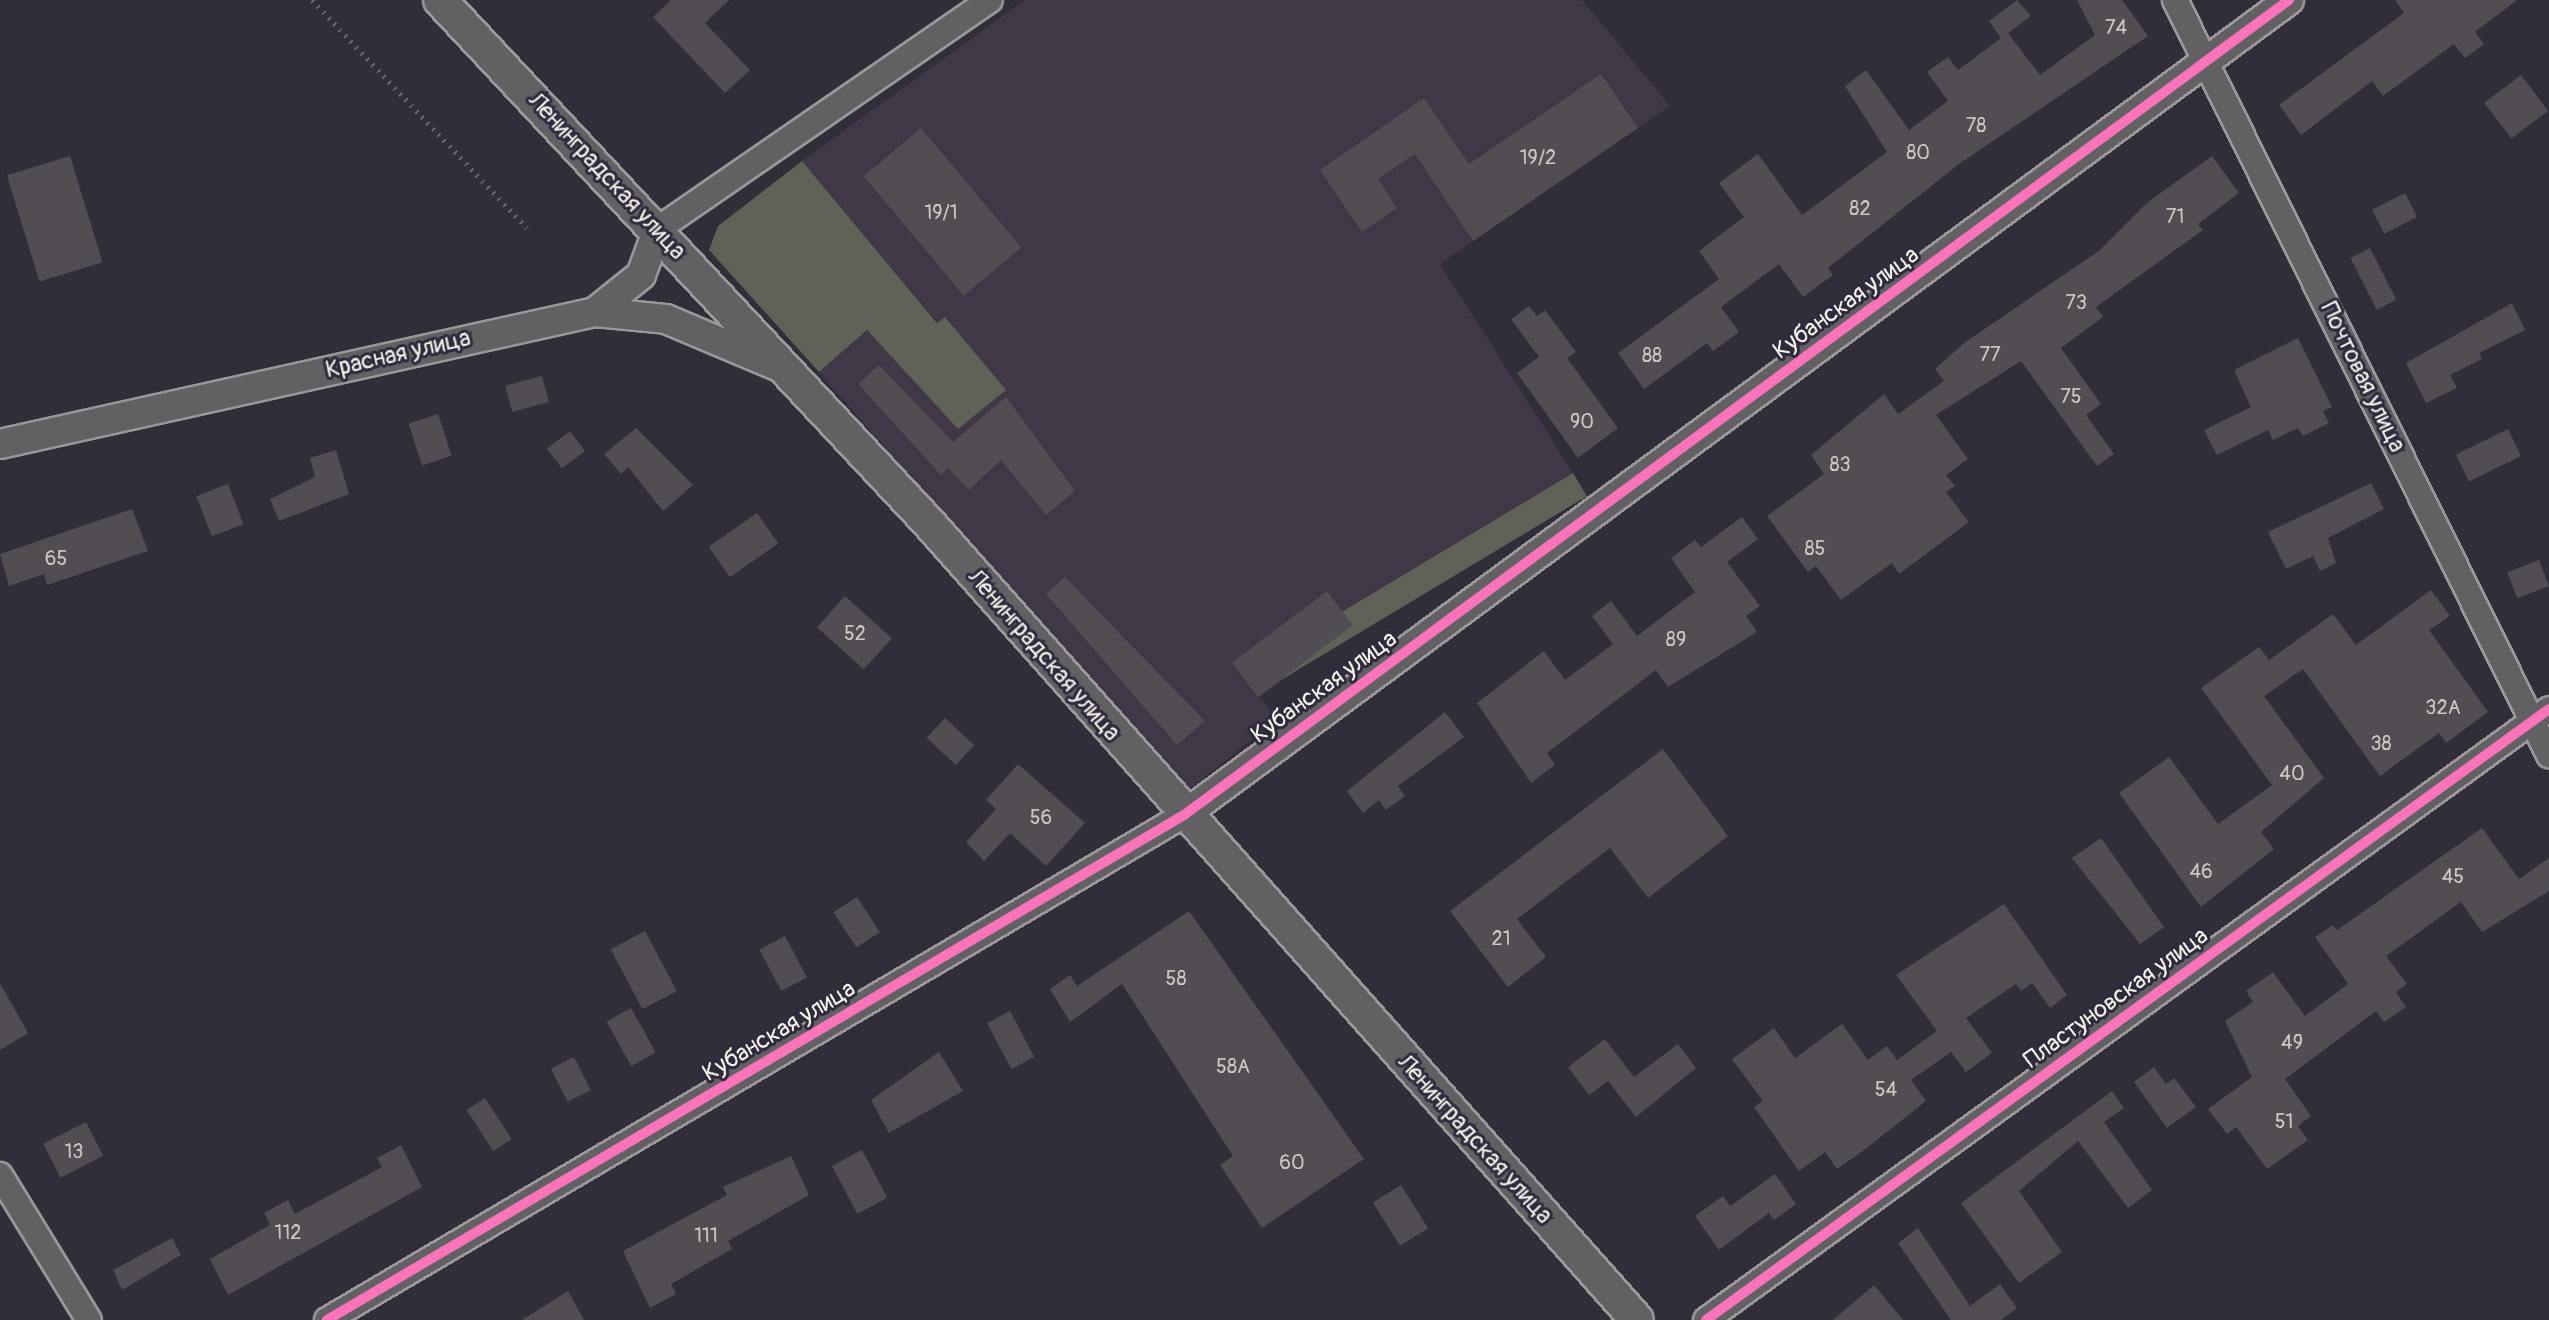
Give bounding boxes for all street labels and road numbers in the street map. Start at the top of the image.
street label: Ленинградская улица [522,86,692,266]
street label: Кубанская улица [1768,241,1924,365]
street label: Почтовая улица [2314,297,2412,457]
street label: Красная улица [323,323,473,385]
street label: Ленинградская улица [962,563,1126,747]
street label: Кубанская улица [1246,625,1402,749]
street label: Пластуновская улица [2018,921,2214,1075]
street label: Кубанская улица [697,974,861,1088]
street label: Ленинградская улица [1391,1048,1559,1230]

